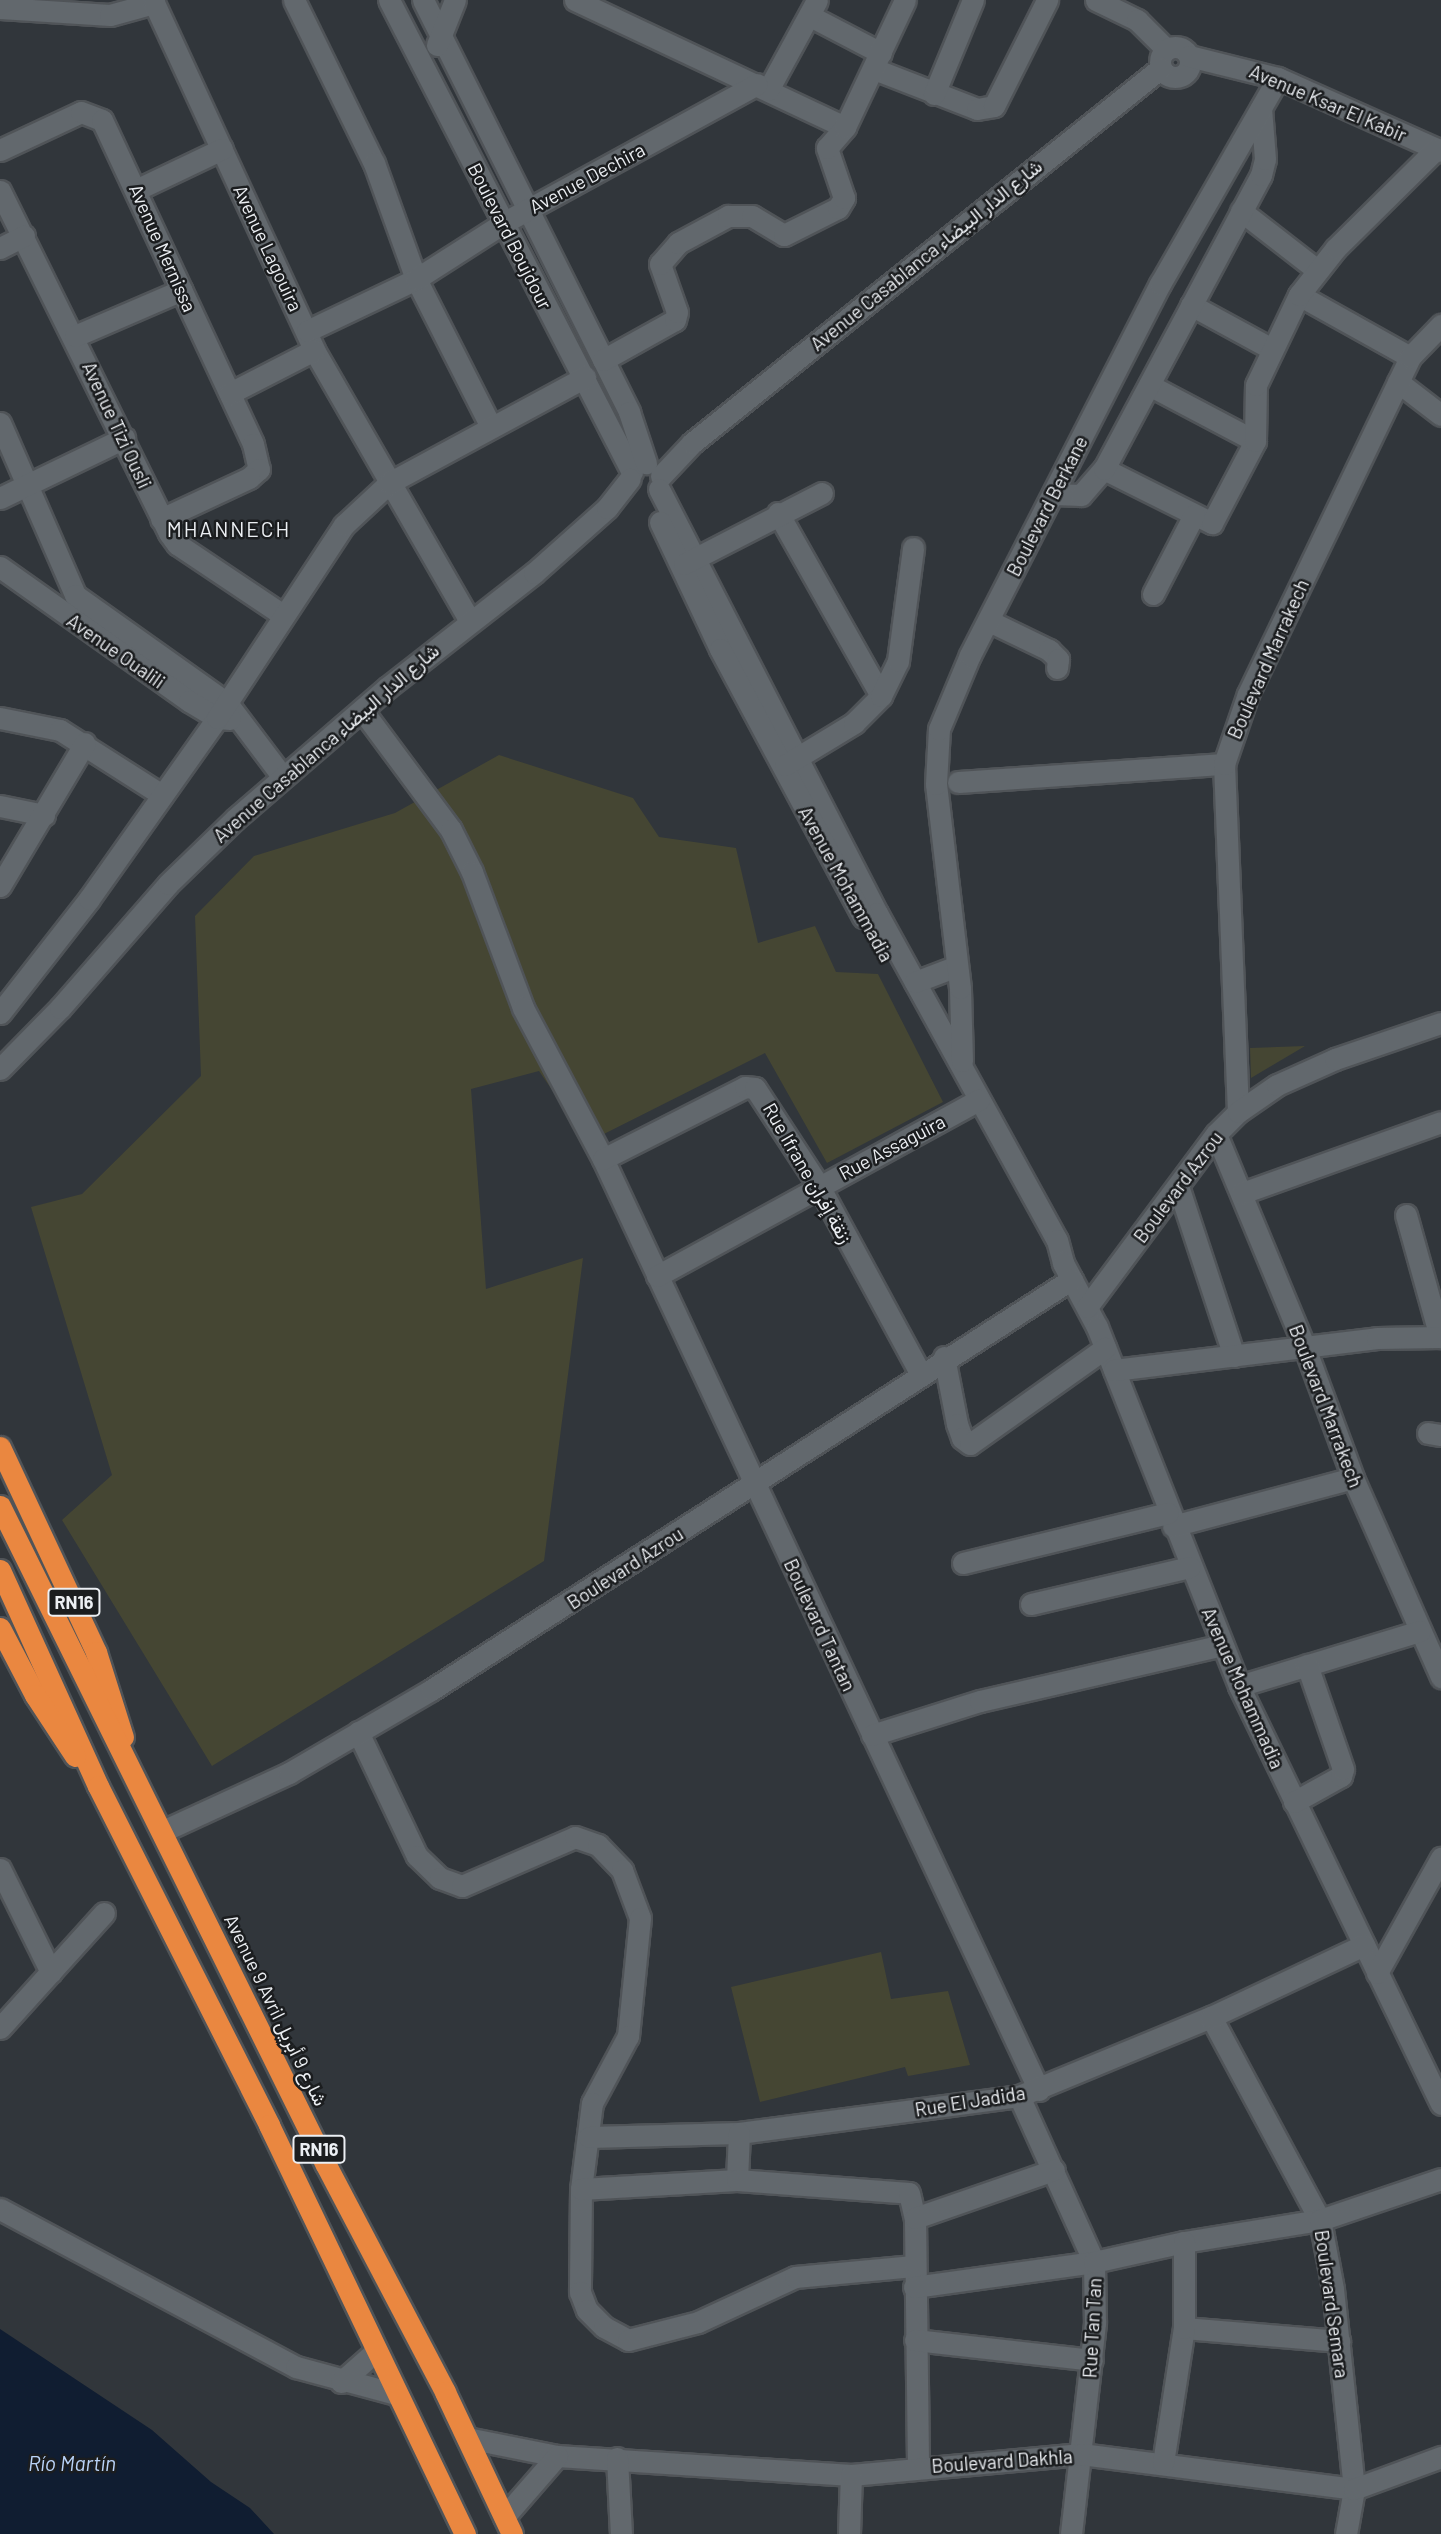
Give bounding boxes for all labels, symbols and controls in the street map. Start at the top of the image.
street label: Avenue Ksar El Kabir [1246,60,1410,146]
street label: Avenue Dechira [525,138,649,218]
street label: Avenue Casablanca شارع الدار البيضاء [806,155,1046,355]
street label: Boulevard Boujdour [463,159,557,313]
street label: Avenue Mernissa [125,181,201,315]
street label: Avenue Lagouira [229,181,307,315]
street label: Avenue Tizi Ousli [78,358,156,492]
street label: Boulevard Berkane [1002,432,1092,580]
district label: MHANNECH [168,516,290,542]
street label: Boulevard Marrakech [1223,576,1313,742]
street label: Avenue Oualili [63,609,169,693]
street label: Avenue Casablanca شارع الدار البيضاء [209,639,443,847]
street label: Avenue Mohammadia [794,802,898,966]
street label: Rue Ifrane زنقة إفران [759,1099,857,1247]
street label: Rue Assaguira [835,1110,949,1184]
street label: Boulevard Azrou [1129,1127,1227,1247]
street label: Boulevard Marrakech [1284,1321,1368,1491]
street label: Boulevard Azrou [563,1522,687,1614]
street label: Boulevard Tantan [779,1555,861,1695]
road number: RN16 [46,1588,102,1616]
street label: Avenue Mohammadia [1197,1604,1289,1772]
street label: Avenue 9 Avril شارع 9 أبريل [220,1911,332,2109]
street label: Rue El Jadida [913,2081,1027,2121]
road number: RN16 [291,2134,347,2164]
street label: Boulevard Semara [1310,2228,1354,2380]
street label: Rue Tan Tan [1078,2277,1106,2379]
street label: Boulevard Dakhla [931,2445,1073,2477]
water label: Río Martín [28,2450,116,2476]

